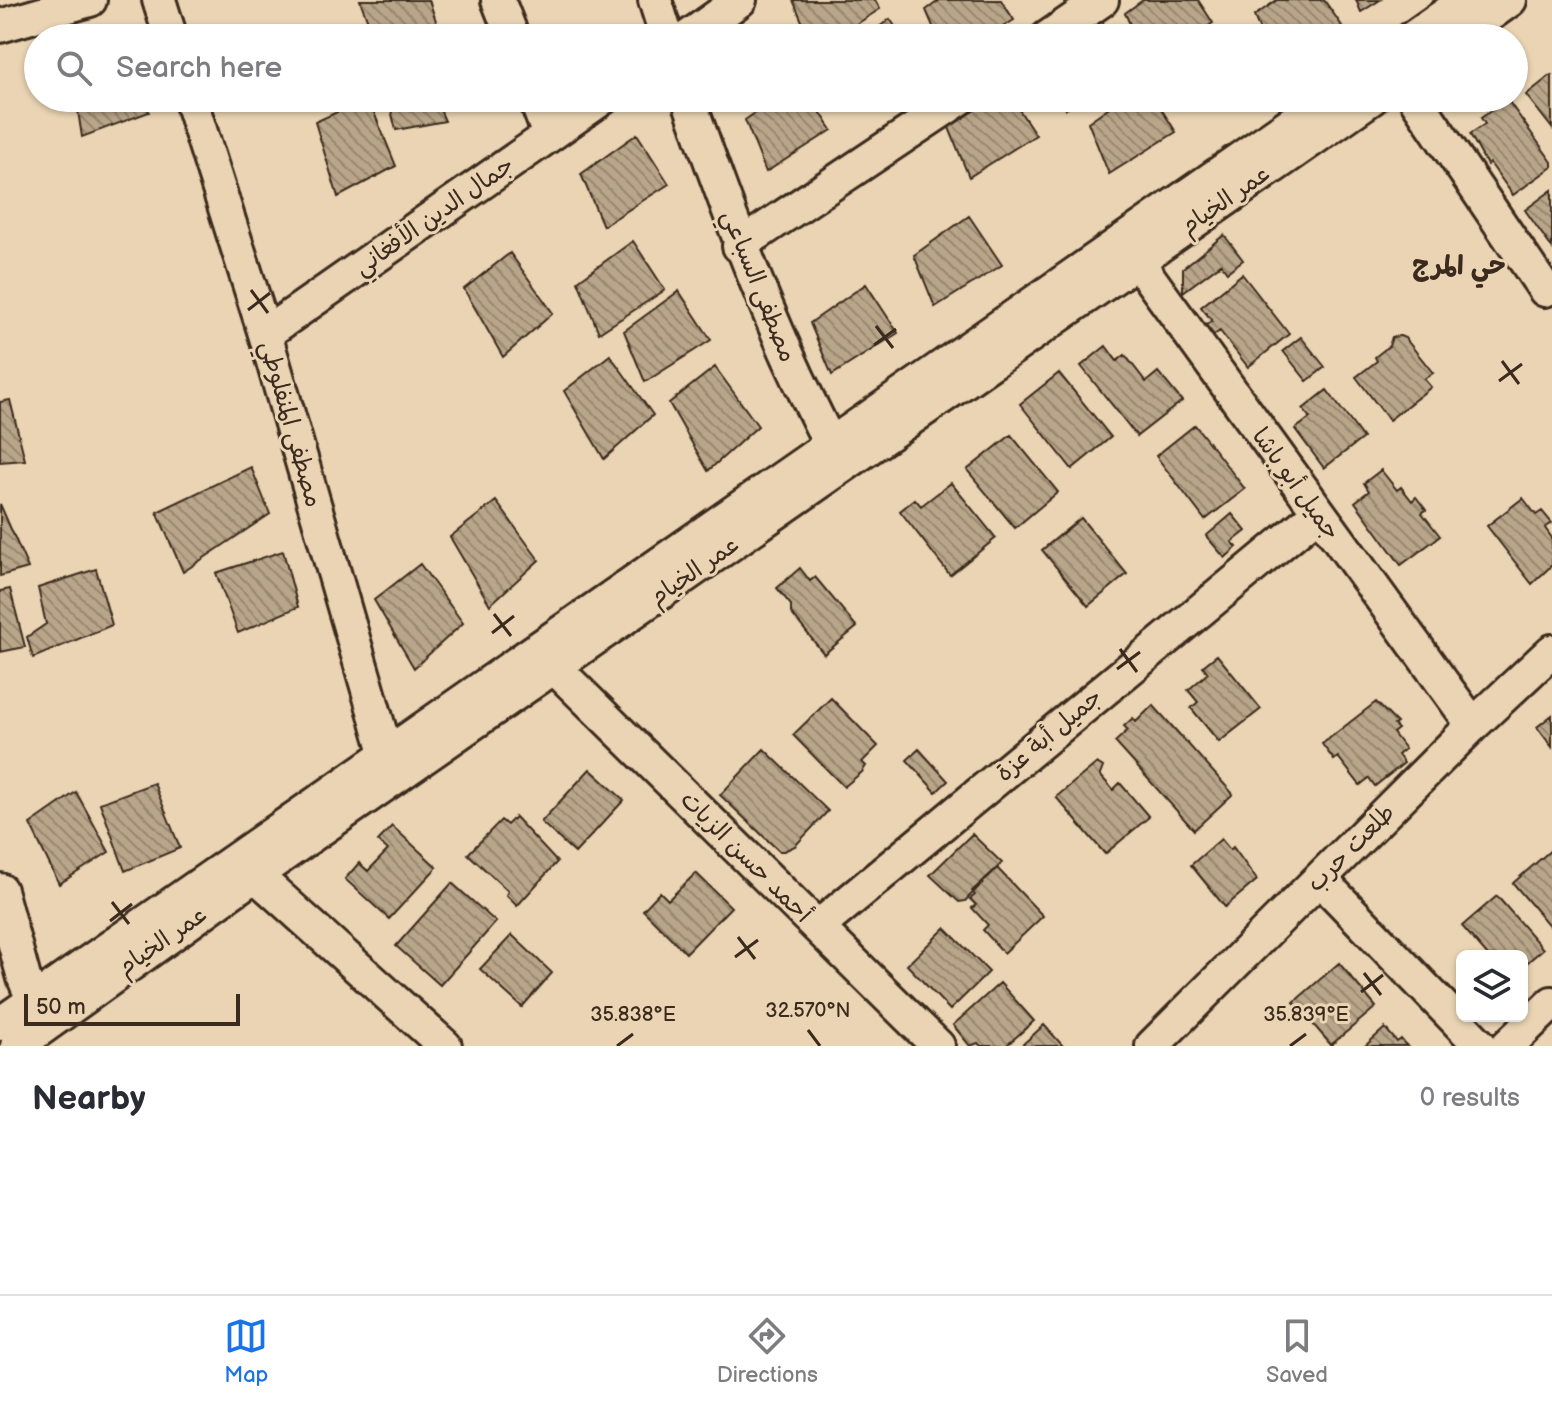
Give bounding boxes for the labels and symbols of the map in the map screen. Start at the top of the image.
street label: جمال الدين الأفغاني [347,148,523,287]
street label: عمر الخيام [1175,159,1277,244]
street label: مصطفى السباعي [710,206,803,369]
district label: حي المرج [1412,251,1506,289]
street label: مصطفى المنفلوطي [248,337,329,512]
street label: جميل أبو باشا [1246,422,1347,546]
street label: عمر الخيام [644,530,746,615]
street label: جميل أبة عزة [989,681,1108,788]
street label: أحمد حسن الزيات [674,784,819,929]
street label: طلعت حرب [1301,798,1401,898]
street label: عمر الخيام [112,900,214,985]
scale bar [24,990,240,1026]
text: 32.570°N [765,999,851,1023]
text: 35.838°E [590,1003,676,1027]
text: 35.839°E [1263,1003,1349,1027]

